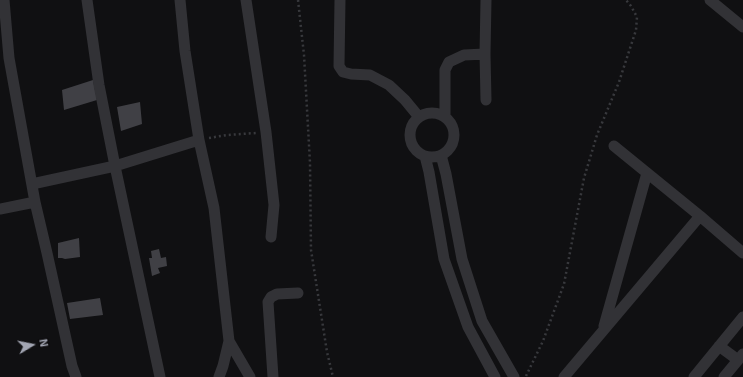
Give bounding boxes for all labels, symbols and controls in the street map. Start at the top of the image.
north arrow [12,325,52,365]
text: N [37,338,51,348]

